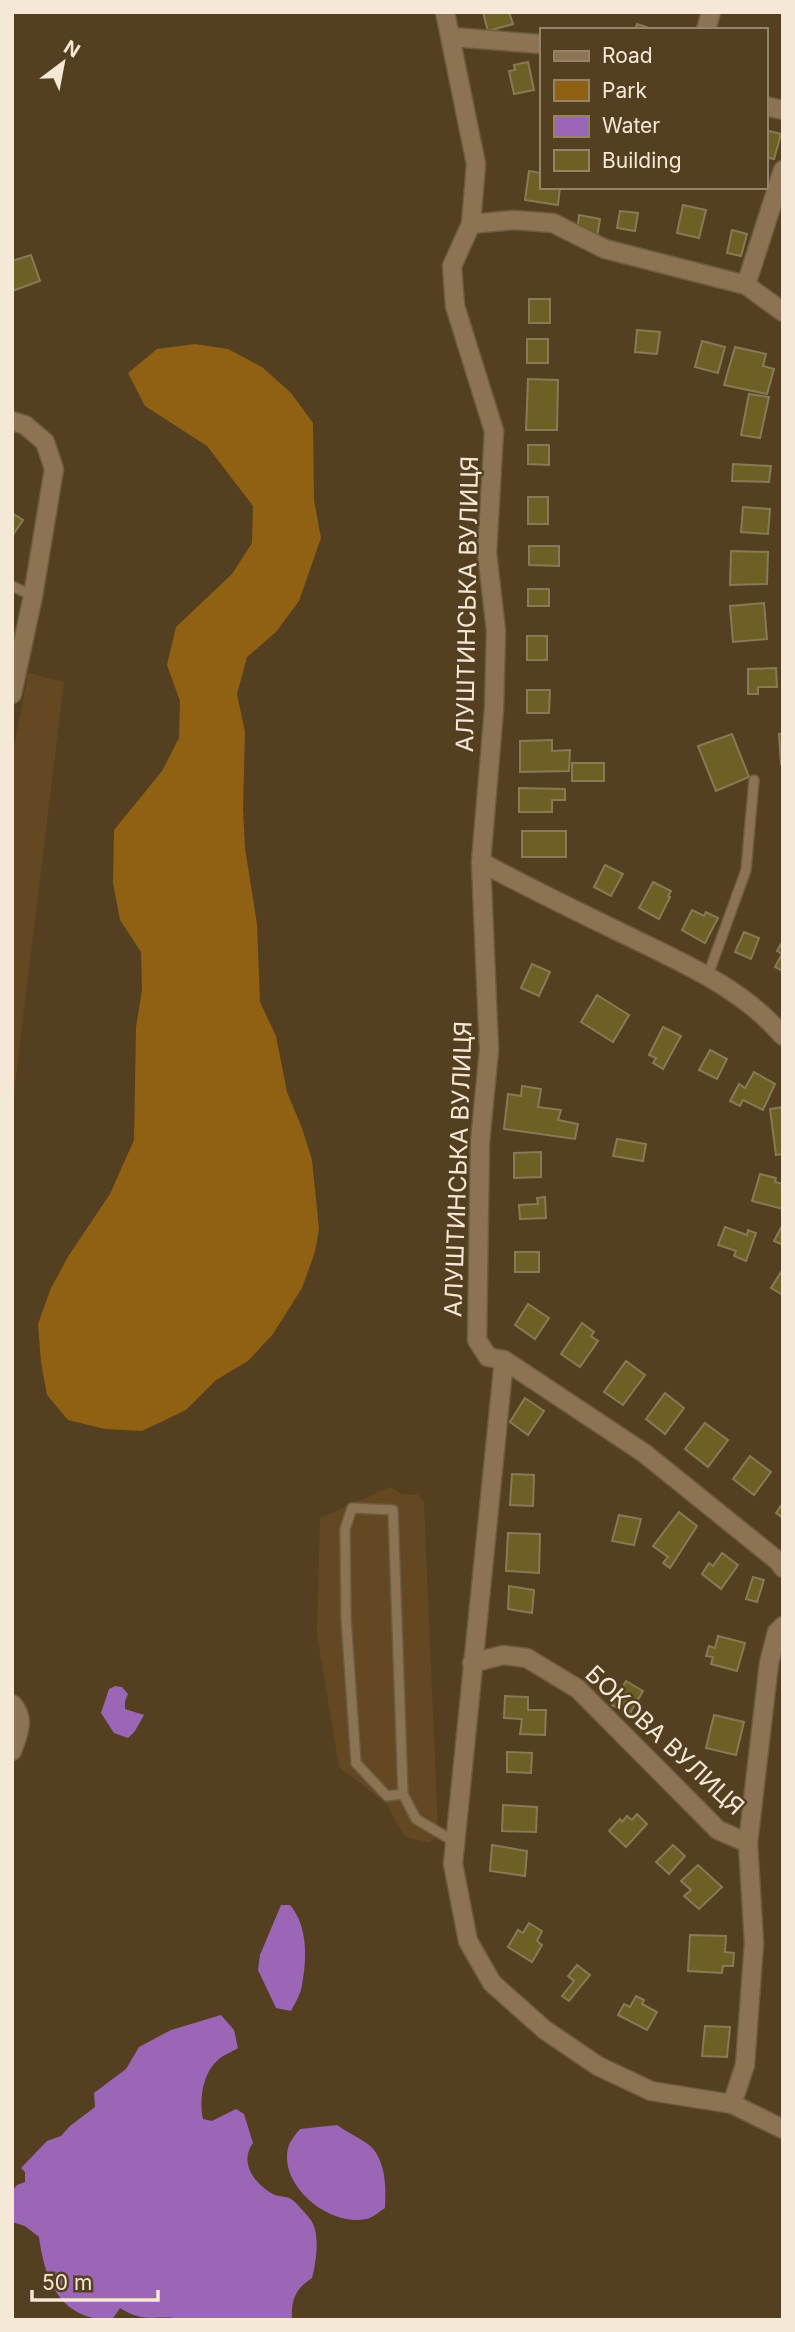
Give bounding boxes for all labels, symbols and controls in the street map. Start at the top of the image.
north arrow [28,28,98,98]
legend [540,28,767,189]
text: N [60,35,84,63]
text: Road [602,43,653,68]
text: Park [602,78,647,103]
text: Water [602,113,660,138]
text: Building [602,148,682,173]
street label: АЛУШТИНСЬКА ВУЛИЦЯ [450,456,484,752]
street label: АЛУШТИНСЬКА ВУЛИЦЯ [438,1021,478,1317]
street label: БОКОВА ВУЛИЦЯ [580,1659,750,1821]
scale bar [32,2258,158,2302]
text: 50 m [42,2270,92,2295]

